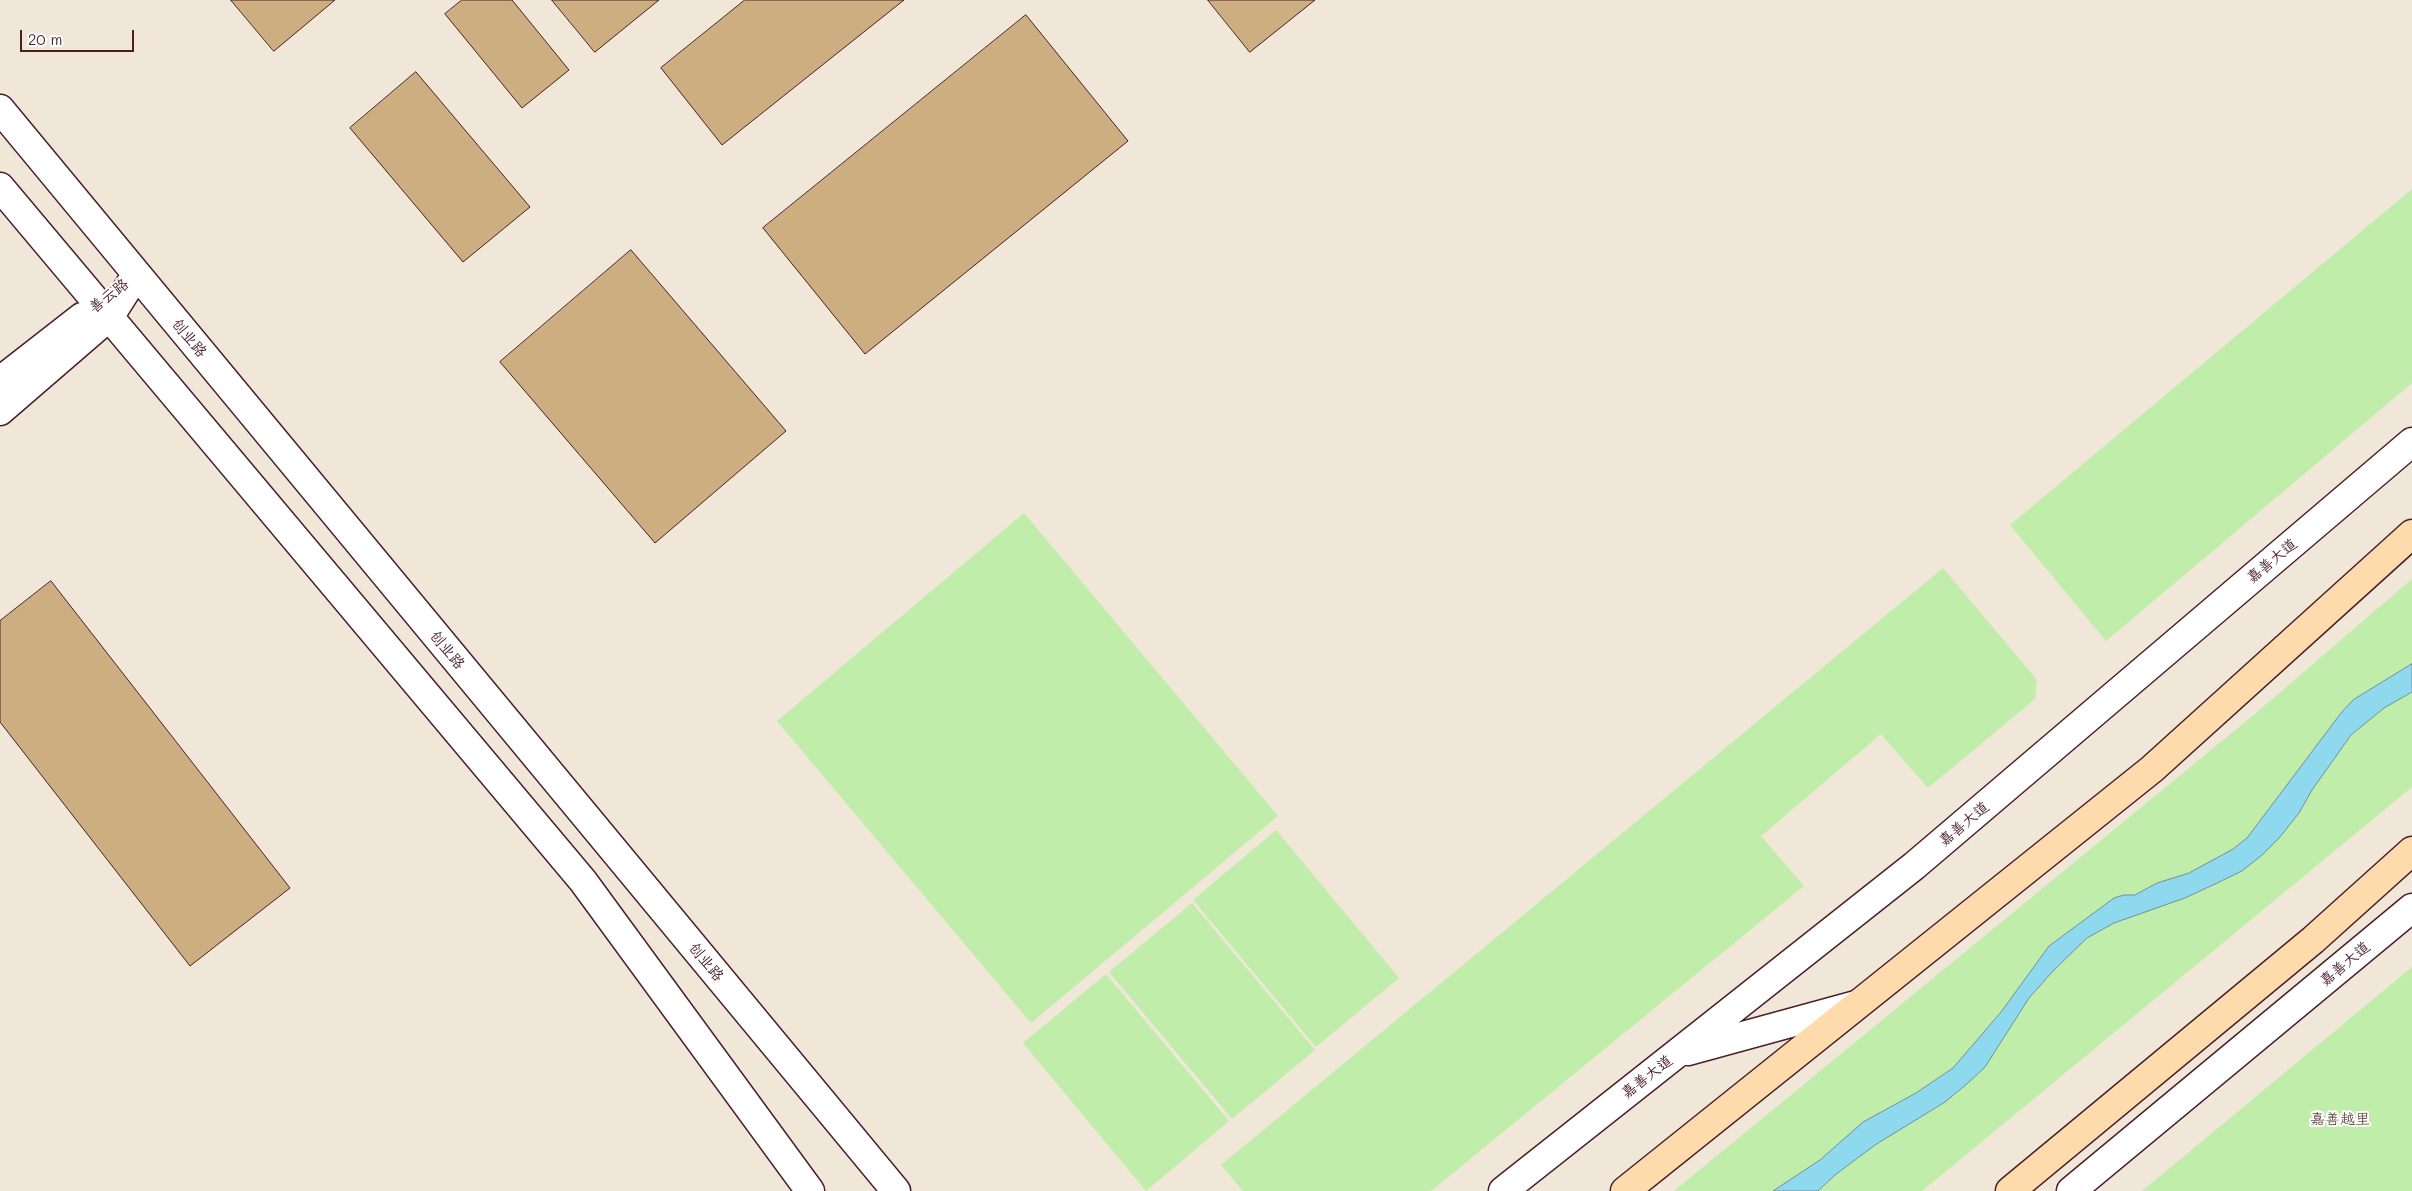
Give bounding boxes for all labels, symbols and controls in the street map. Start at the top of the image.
scale bar [22,20,136,52]
text: 20 m [28,29,62,49]
street label: 善云路 [86,275,132,317]
street label: 创业路 [168,315,210,361]
street label: 嘉善大道 [2243,535,2301,587]
street label: 创业路 [426,627,468,673]
street label: 嘉善大道 [1935,798,1993,850]
street label: 嘉善大道 [2316,938,2374,990]
street label: 创业路 [685,939,727,985]
street label: 嘉善大道 [1618,1051,1676,1103]
park label: 嘉善越里 [2310,1110,2370,1128]

